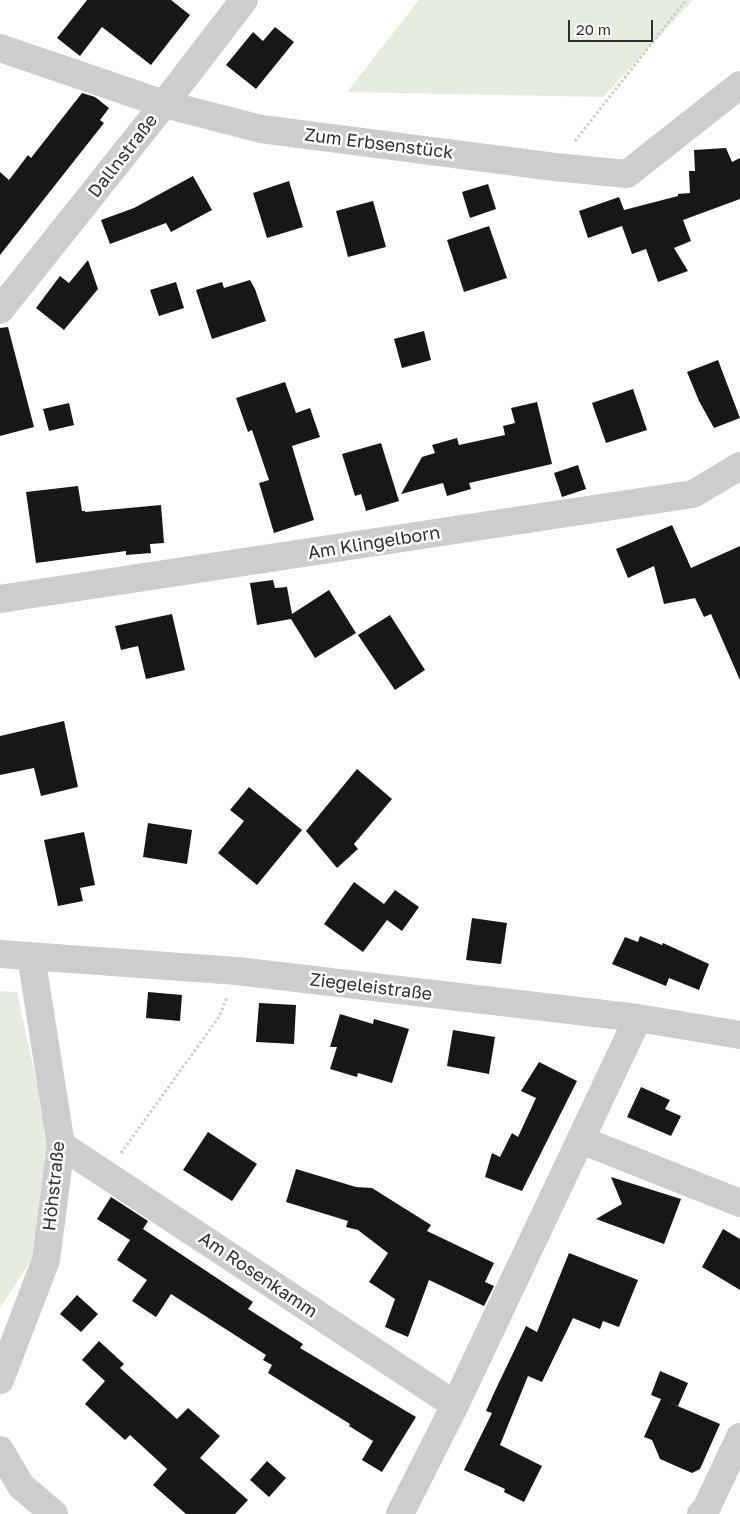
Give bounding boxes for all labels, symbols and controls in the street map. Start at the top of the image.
scale bar [570,10,655,42]
text: 20 m [576,20,611,38]
street label: Dallnstraße [84,110,162,202]
street label: Zum Erbsenstück [303,124,455,164]
street label: Am Klingelborn [306,522,442,564]
street label: Ziegeleistraße [309,969,433,1005]
street label: Höhstraße [39,1140,69,1232]
street label: Am Rosenkamm [195,1227,321,1323]

